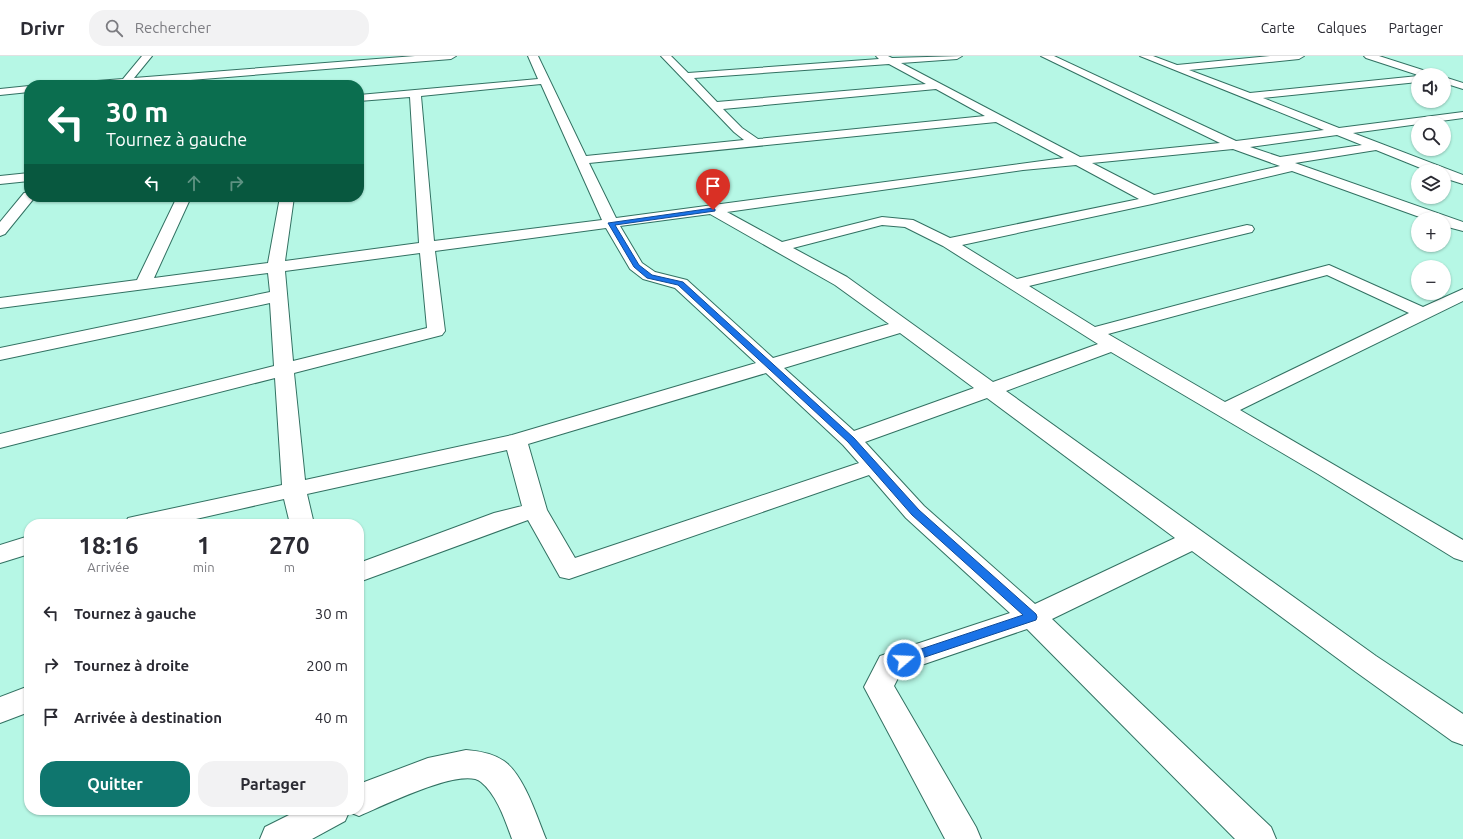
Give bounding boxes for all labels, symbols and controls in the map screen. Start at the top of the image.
search box [89,10,369,46]
text: Drivr [20,17,65,39]
icon: search [103,17,125,39]
text: Rechercher [135,19,211,36]
text: Carte [1261,20,1295,36]
text: Calques [1317,20,1366,36]
text: Partager [1388,20,1443,36]
map controls [1411,68,1451,300]
button: sound [1411,68,1451,108]
icon: left [40,96,92,148]
text: 30 m [106,96,168,127]
button: search [1411,116,1451,156]
text: Tournez à gauche [106,129,247,149]
button: layers [1411,164,1451,204]
pin [696,169,730,210]
icon: left [141,172,163,194]
icon: ahead [183,172,205,194]
icon: right [225,172,247,194]
icon: arrive [702,175,724,197]
button: + [1411,212,1451,252]
button: − [1411,260,1451,300]
text: 18:16 [78,532,138,559]
text: 1 [197,532,210,559]
text: 270 [269,532,310,559]
text: Arrivée [87,560,129,574]
text: min [193,560,215,574]
text: m [284,560,295,574]
icon: left [40,602,62,624]
text: Tournez à gauche [74,605,197,622]
text: 30 m [315,605,348,622]
position arrow [883,639,925,681]
icon: right [40,654,62,676]
text: Tournez à droite [74,657,189,674]
text: 200 m [306,657,348,674]
icon: arrive [40,706,62,728]
text: Arrivée à destination [74,709,222,726]
text: 40 m [315,709,348,726]
button: Quitter [40,761,190,807]
button: Partager [198,761,348,807]

